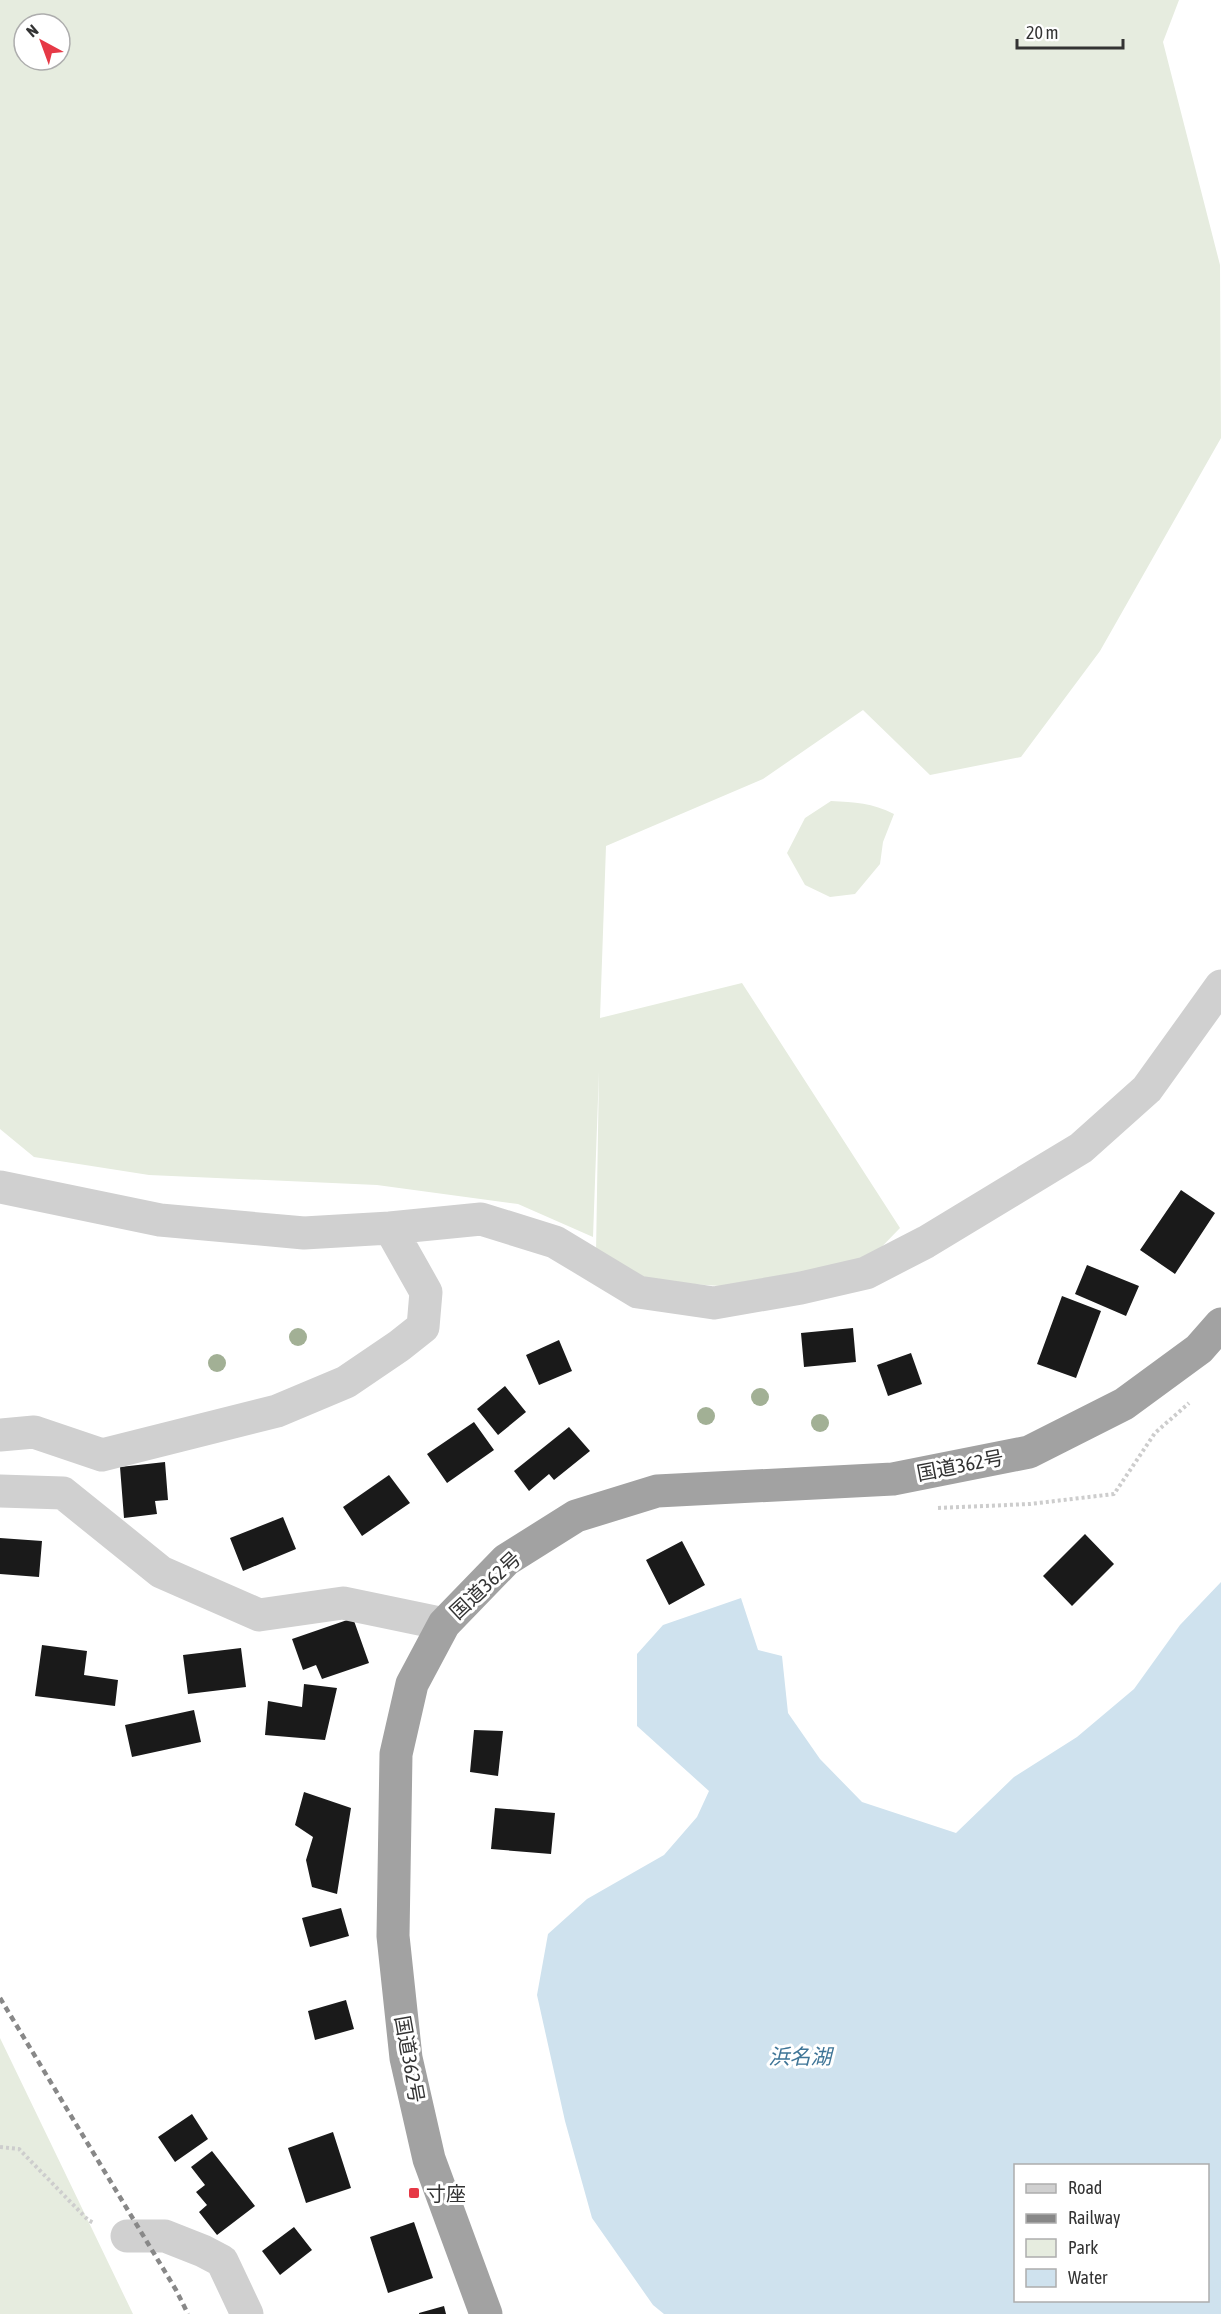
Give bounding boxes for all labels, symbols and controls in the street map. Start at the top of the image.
north arrow [12,12,72,72]
scale bar [1017,12,1124,50]
text: N [23,21,42,41]
text: 20 m [1026,22,1058,43]
street label: 国道362号 [915,1445,1005,1485]
street label: 国道362号 [445,1547,525,1623]
street label: 国道362号 [391,2014,429,2104]
water label: 浜名湖 [769,2044,834,2068]
legend [1014,2164,1209,2302]
text: Road [1068,2177,1102,2198]
place label: 寸座 [426,2182,466,2205]
marker: 寸座 [407,2186,421,2200]
text: Railway [1068,2207,1120,2228]
text: Park [1068,2237,1098,2258]
text: Water [1068,2267,1108,2288]

